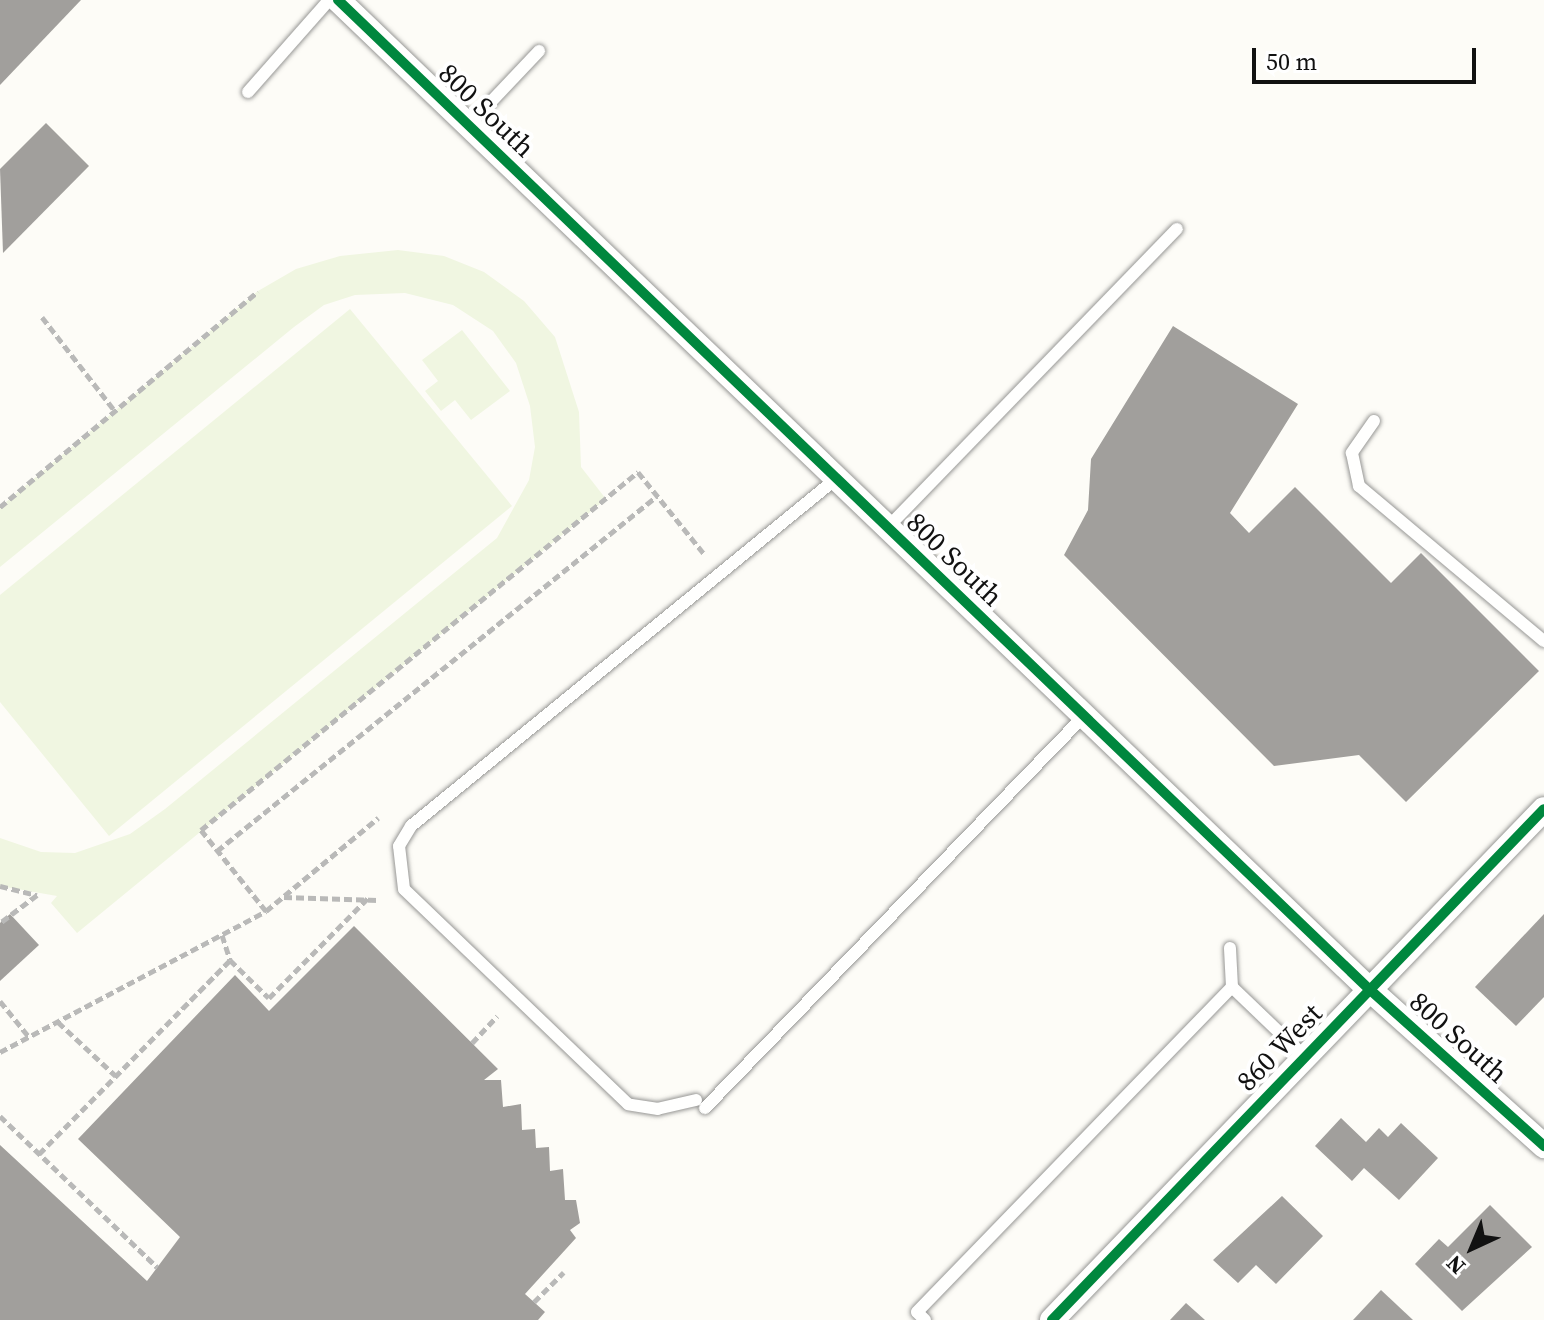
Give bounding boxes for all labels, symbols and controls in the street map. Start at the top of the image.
scale bar [1256,32,1480,82]
text: 50 m [1266,45,1317,78]
street label: 800 South [432,56,542,164]
street label: 800 South [900,505,1010,613]
street label: 800 South [1403,984,1515,1090]
street label: 860 West [1229,996,1329,1098]
north arrow [1432,1208,1512,1288]
text: N [1439,1249,1472,1282]

